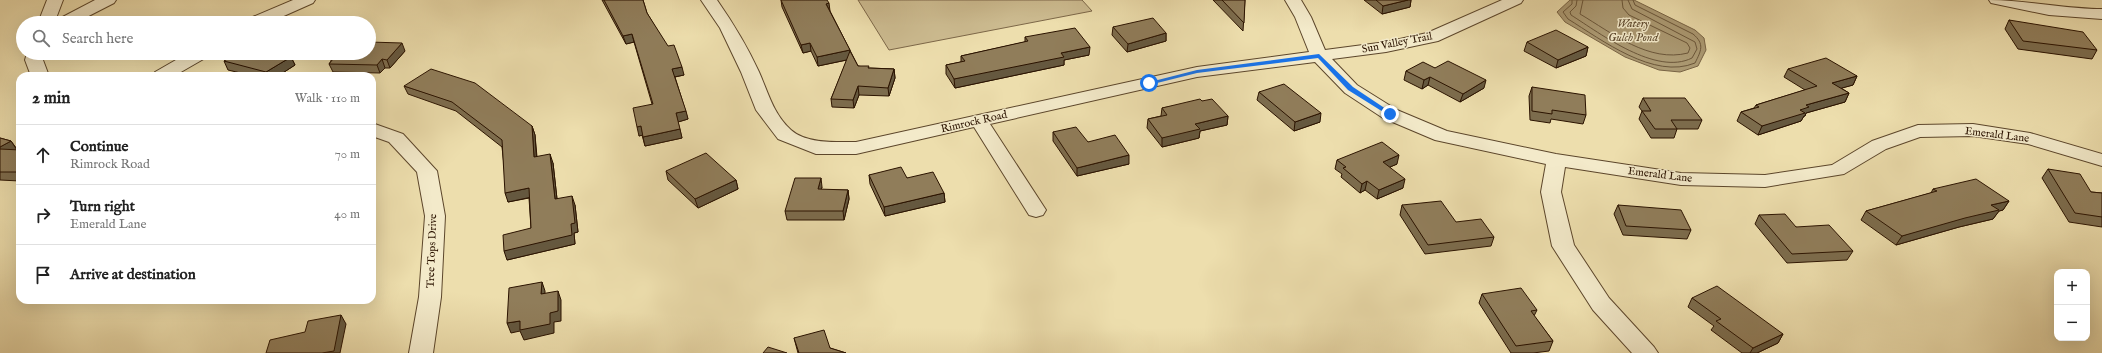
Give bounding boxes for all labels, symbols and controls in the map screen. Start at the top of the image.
search box [16,16,376,60]
water label: Watery Gulch Pond [1608,16,1659,45]
icon: search [30,27,52,49]
text: Search here [62,29,133,48]
street label: Sun Valley Trail [1361,29,1433,57]
route start [1140,74,1158,92]
text: 2 min [32,88,70,109]
text: Walk · 110 m [295,90,360,107]
route end [1381,105,1399,123]
street label: Rimrock Road [939,108,1009,136]
street label: Emerald Lane [1964,124,2030,146]
text: Continue [70,137,128,156]
icon: ahead [32,144,54,166]
text: 70 m [335,146,360,163]
text: Rimrock Road [70,156,150,173]
street label: Emerald Lane [1627,164,1693,186]
text: Turn right [70,197,135,216]
icon: right [32,204,54,226]
text: 40 m [334,206,360,223]
street label: Tree Tops Drive [424,214,440,288]
text: Emerald Lane [70,216,146,233]
icon: arrive [32,264,54,286]
text: Arrive at destination [70,265,196,284]
map controls [2054,269,2090,341]
button: + [2054,269,2090,305]
button: − [2054,305,2090,341]

